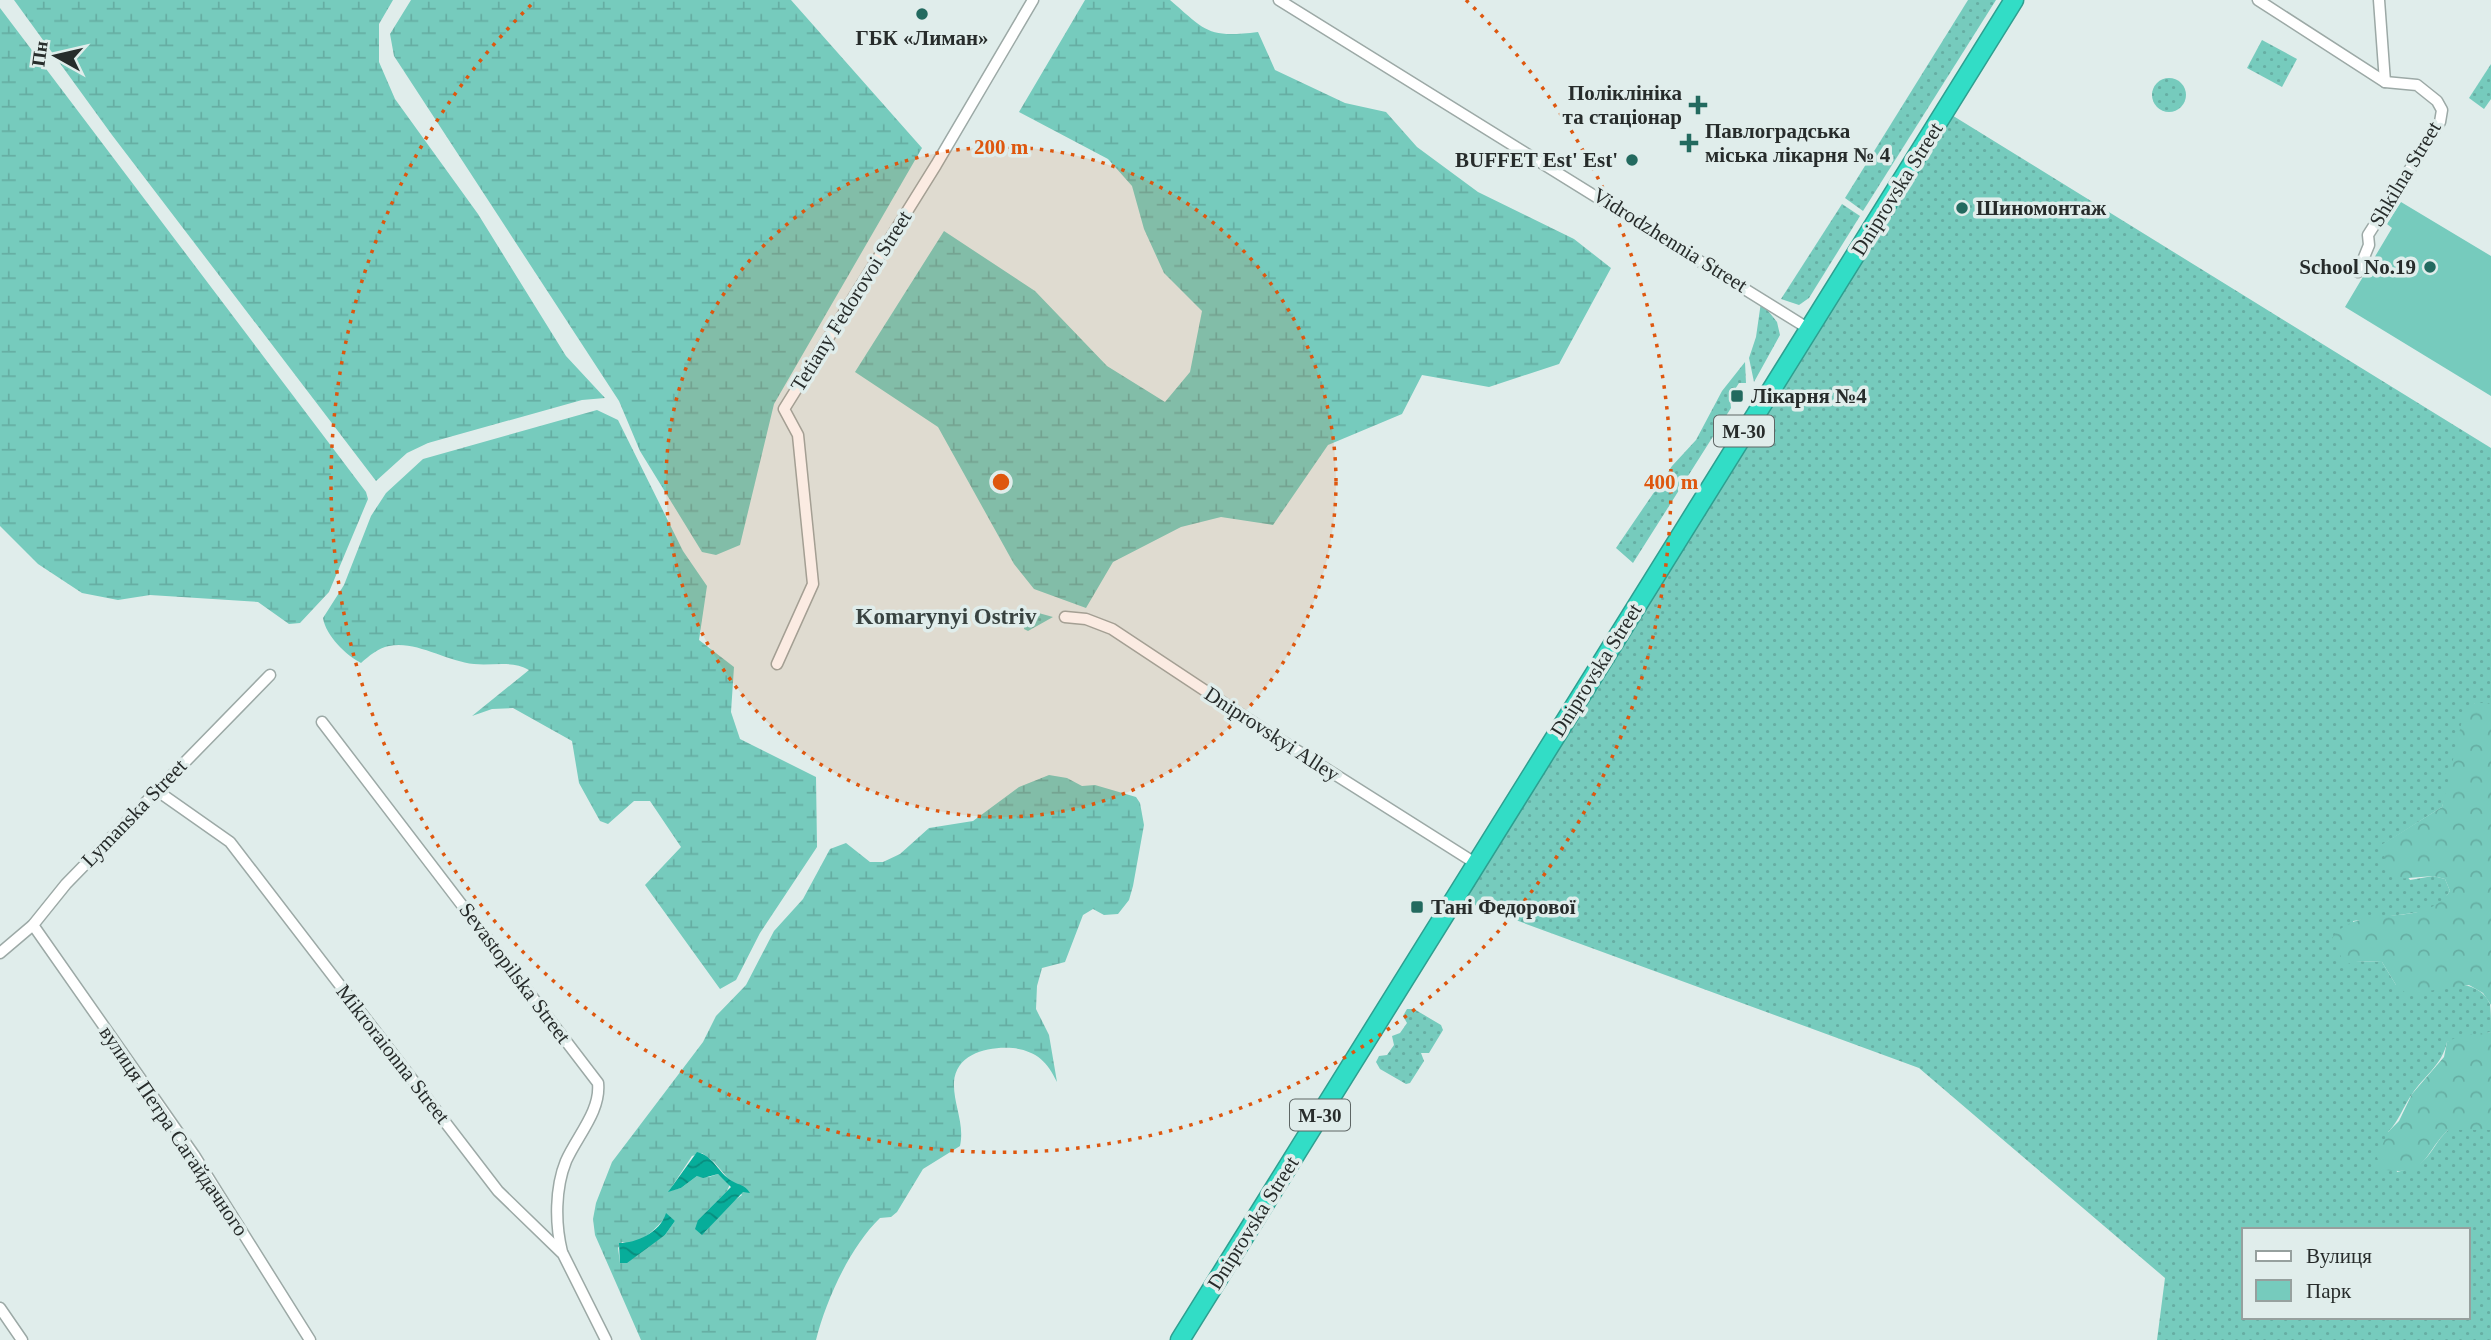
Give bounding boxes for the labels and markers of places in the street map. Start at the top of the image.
marker: ГБК «Лиман» [914,6,930,22]
place label: ГБК «Лиман» [855,26,989,50]
place label: Поліклініка та стаціонар [1563,81,1682,129]
marker: Поліклініка та стаціонар [1688,95,1708,115]
place label: Павлоградська міська лікарня № 4 [1705,119,1891,167]
marker: Павлоградська міська лікарня № 4 [1679,133,1699,153]
place label: BUFFET Est' Est' [1455,148,1618,172]
marker: BUFFET Est' Est' [1624,152,1640,168]
place label: Шиномонтаж [1976,196,2107,220]
marker: Шиномонтаж [1954,200,1970,216]
place label: School No.19 [2299,255,2416,279]
marker: School No.19 [2422,259,2438,275]
place label: Лікарня №4 [1751,384,1867,408]
marker: Лікарня №4 [1729,388,1745,404]
centre of rings [989,470,1013,494]
place label: Тані Федорової [1431,895,1576,919]
marker: Тані Федорової [1409,899,1425,915]

